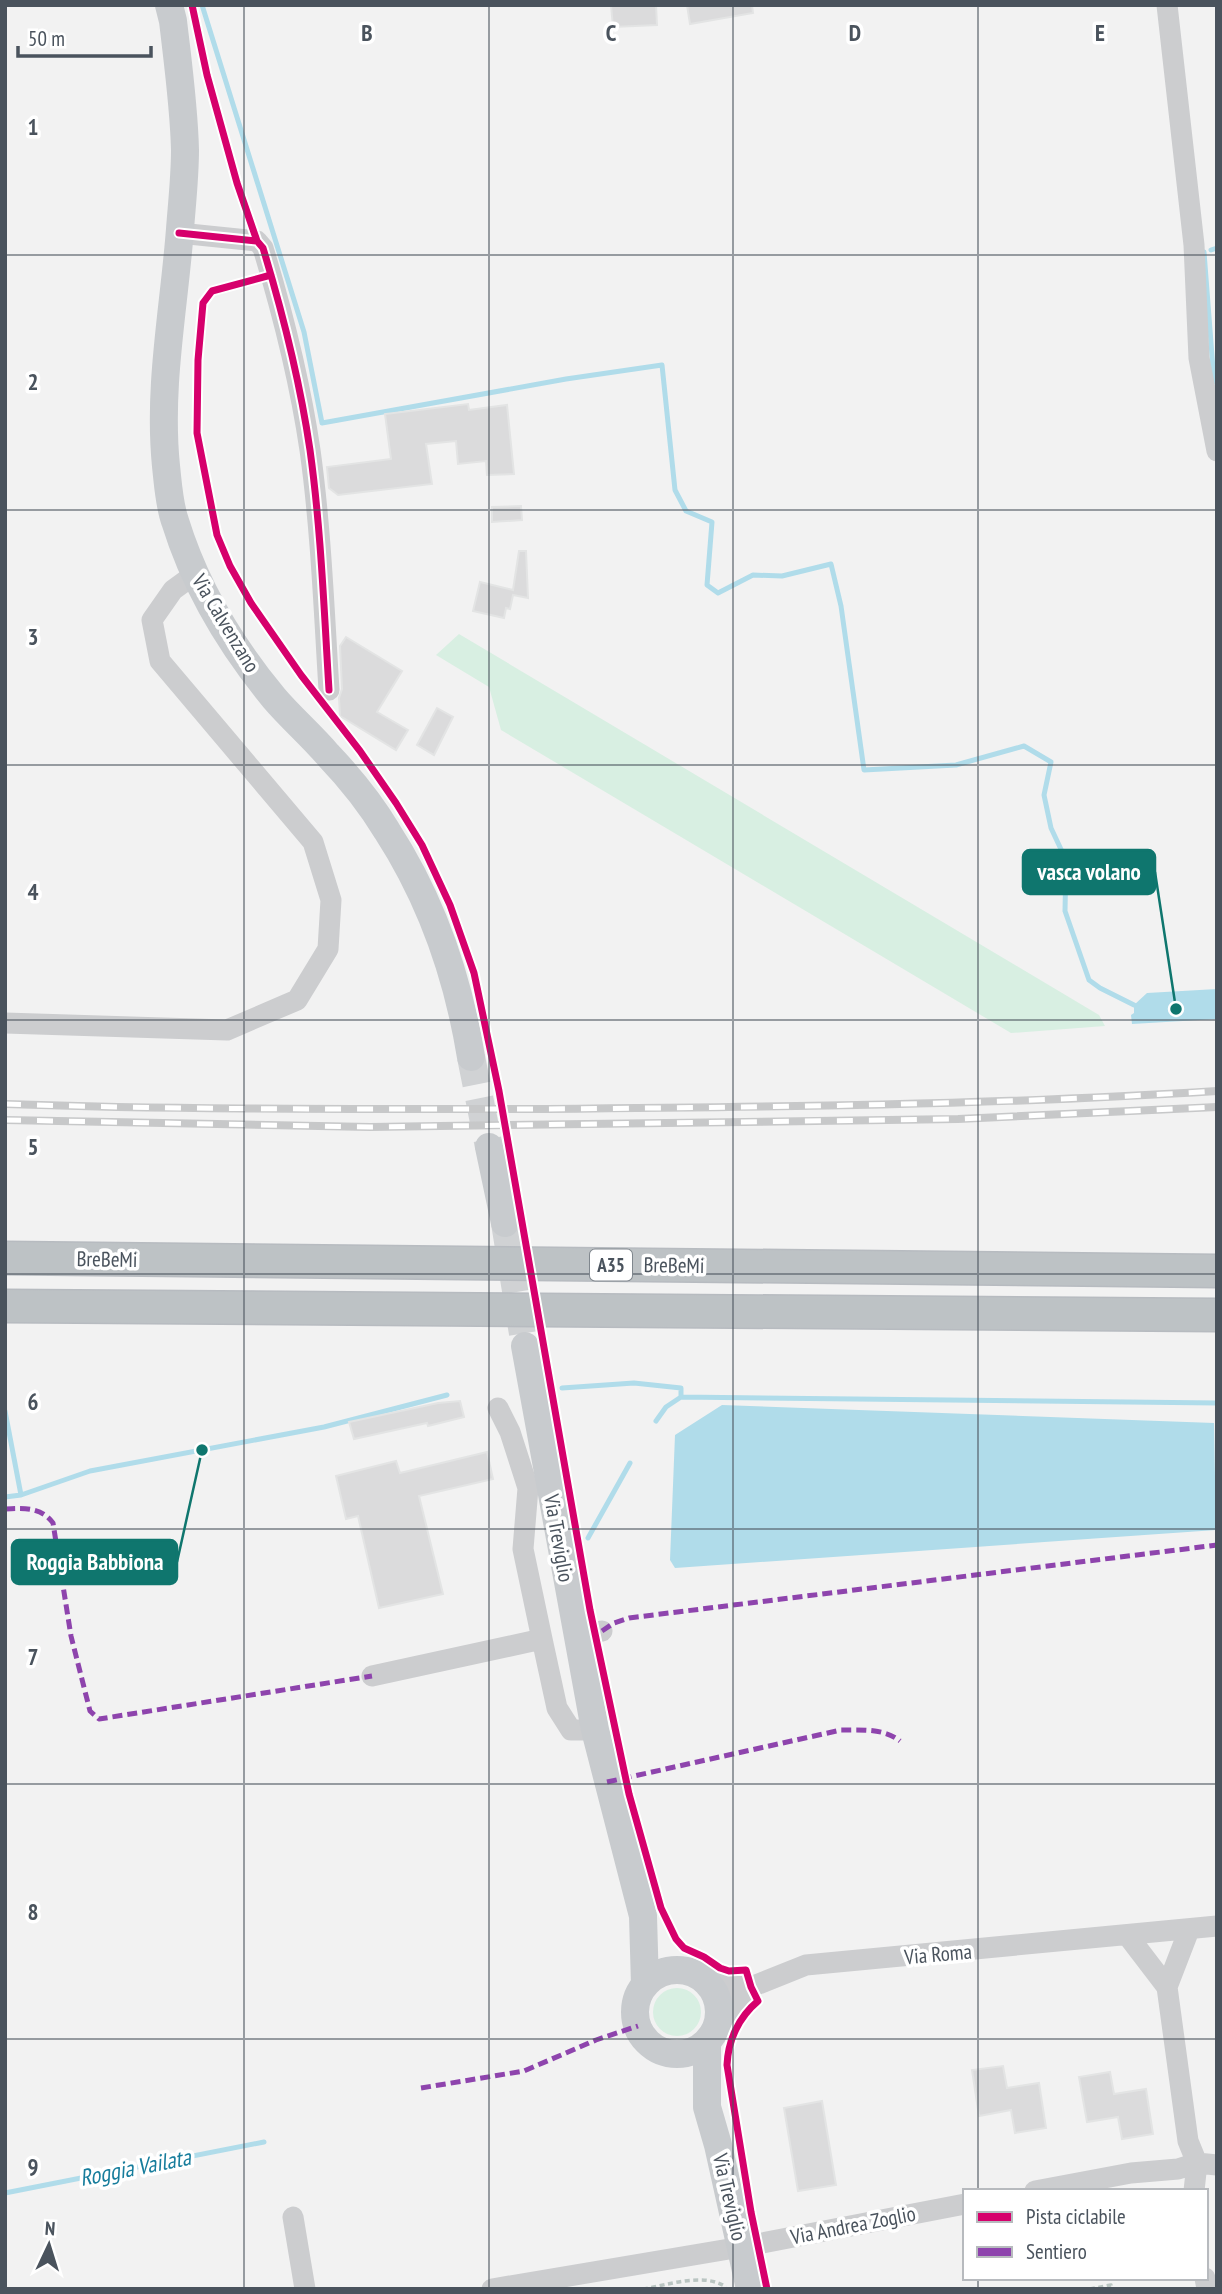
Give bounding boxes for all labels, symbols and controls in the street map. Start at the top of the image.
scale bar [18,14,150,58]
text: B [361,18,373,47]
text: C [606,18,617,47]
text: D [849,18,861,47]
text: E [1095,18,1105,47]
text: 50 m [28,25,65,52]
text: 1 [28,112,39,141]
text: 2 [28,367,39,396]
street label: Via Calvenzano [186,568,266,677]
text: 3 [28,622,39,651]
callout: vasca volano [1023,850,1155,894]
text: vasca volano [1036,857,1141,886]
text: 4 [28,877,39,906]
text: 5 [28,1132,39,1161]
street label: BreBeMi [76,1245,138,1273]
road number: A35 [590,1250,632,1280]
street label: BreBeMi [643,1251,705,1279]
text: 6 [28,1387,39,1416]
street label: Via Treviglio [538,1491,580,1584]
callout: Roggia Babbiona [12,1540,177,1584]
text: Roggia Babbiona [26,1547,164,1576]
text: 7 [28,1642,39,1671]
text: 8 [28,1897,39,1926]
street label: Via Roma [902,1938,973,1970]
water label: Roggia Vailata [77,2142,195,2192]
street label: Via Treviglio [707,2150,753,2243]
text: 9 [28,2152,39,2181]
legend [963,2189,1208,2280]
street label: Via Andrea Zoglio [787,2200,918,2251]
text: Pista ciclabile [1026,2203,1126,2230]
north arrow [14,2210,84,2280]
text: N [44,2216,56,2240]
text: Sentiero [1026,2238,1087,2265]

